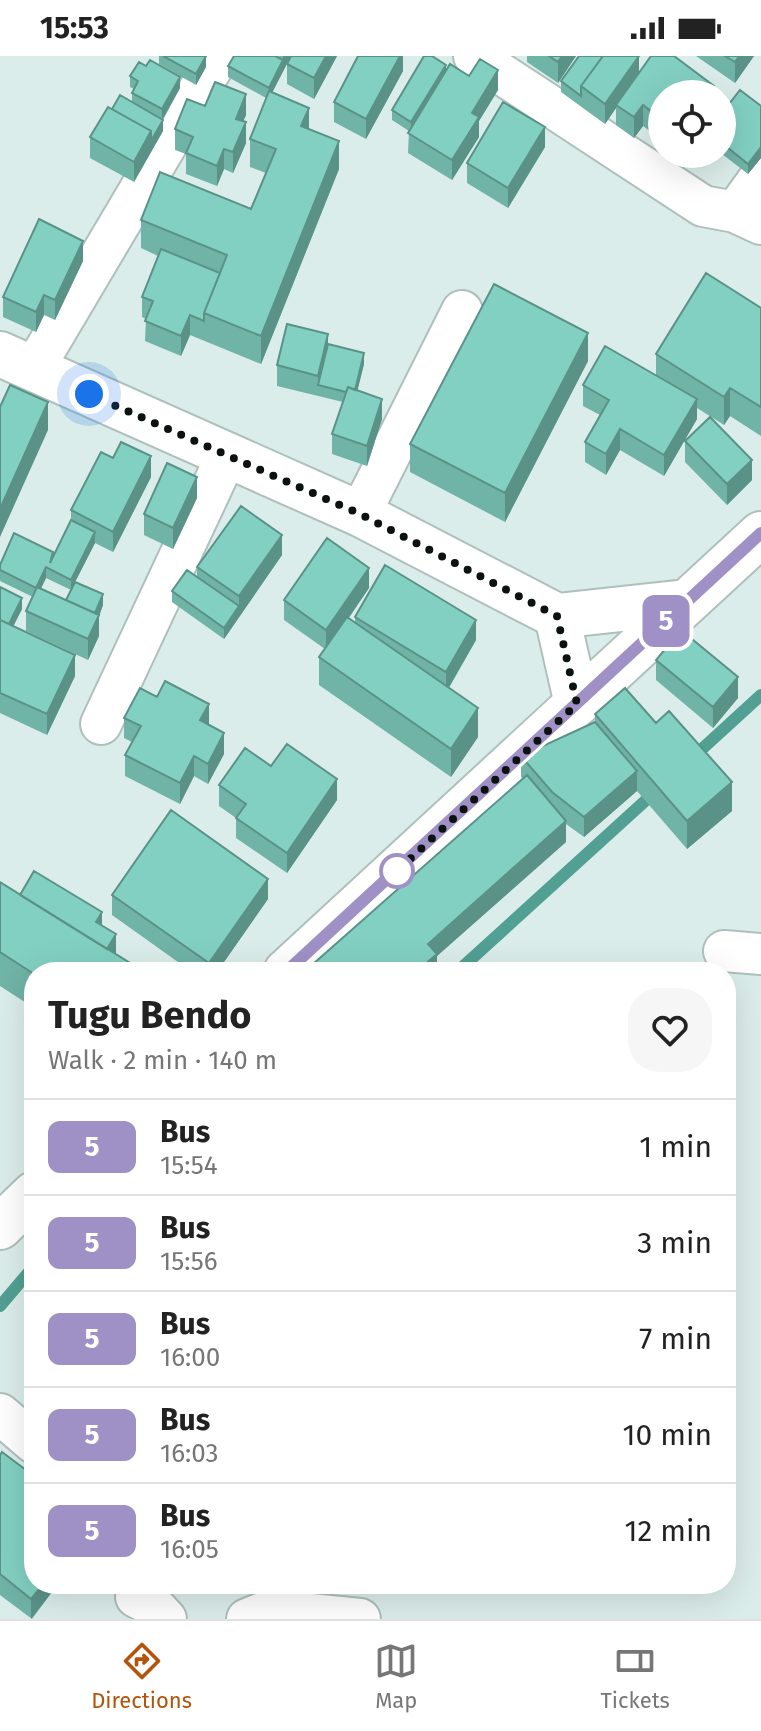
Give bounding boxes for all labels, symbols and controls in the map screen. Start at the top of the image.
text: 15:53 [40,10,109,46]
map controls [648,80,736,168]
button: locate [648,80,736,168]
your location [69,374,109,414]
line badge: 5 [640,595,692,647]
text: 5 [658,604,674,637]
unlabelled marker [380,854,414,888]
button: heart [628,988,712,1072]
text: Tugu Bendo [48,992,251,1038]
text: Walk · 2 min · 140 m [48,1045,277,1076]
text: Bus [160,1114,210,1150]
text: 1 min [639,1129,712,1165]
text: 5 [84,1130,100,1163]
text: 15:54 [160,1150,218,1181]
text: Bus [160,1210,210,1246]
text: 3 min [637,1225,712,1261]
text: 5 [84,1226,100,1259]
text: 15:56 [160,1246,218,1277]
text: Bus [160,1306,210,1342]
text: 7 min [639,1321,712,1357]
text: 5 [84,1322,100,1355]
text: 16:00 [160,1342,220,1373]
text: Bus [160,1402,210,1438]
text: 10 min [623,1417,712,1453]
text: 5 [84,1418,100,1451]
text: 16:03 [160,1438,219,1469]
text: Bus [160,1498,210,1534]
text: 12 min [624,1513,712,1549]
text: 5 [84,1514,100,1547]
text: 16:05 [160,1534,219,1565]
tab: Directions [91,1639,192,1714]
tab: Map [374,1639,418,1714]
tab: Tickets [601,1639,670,1714]

